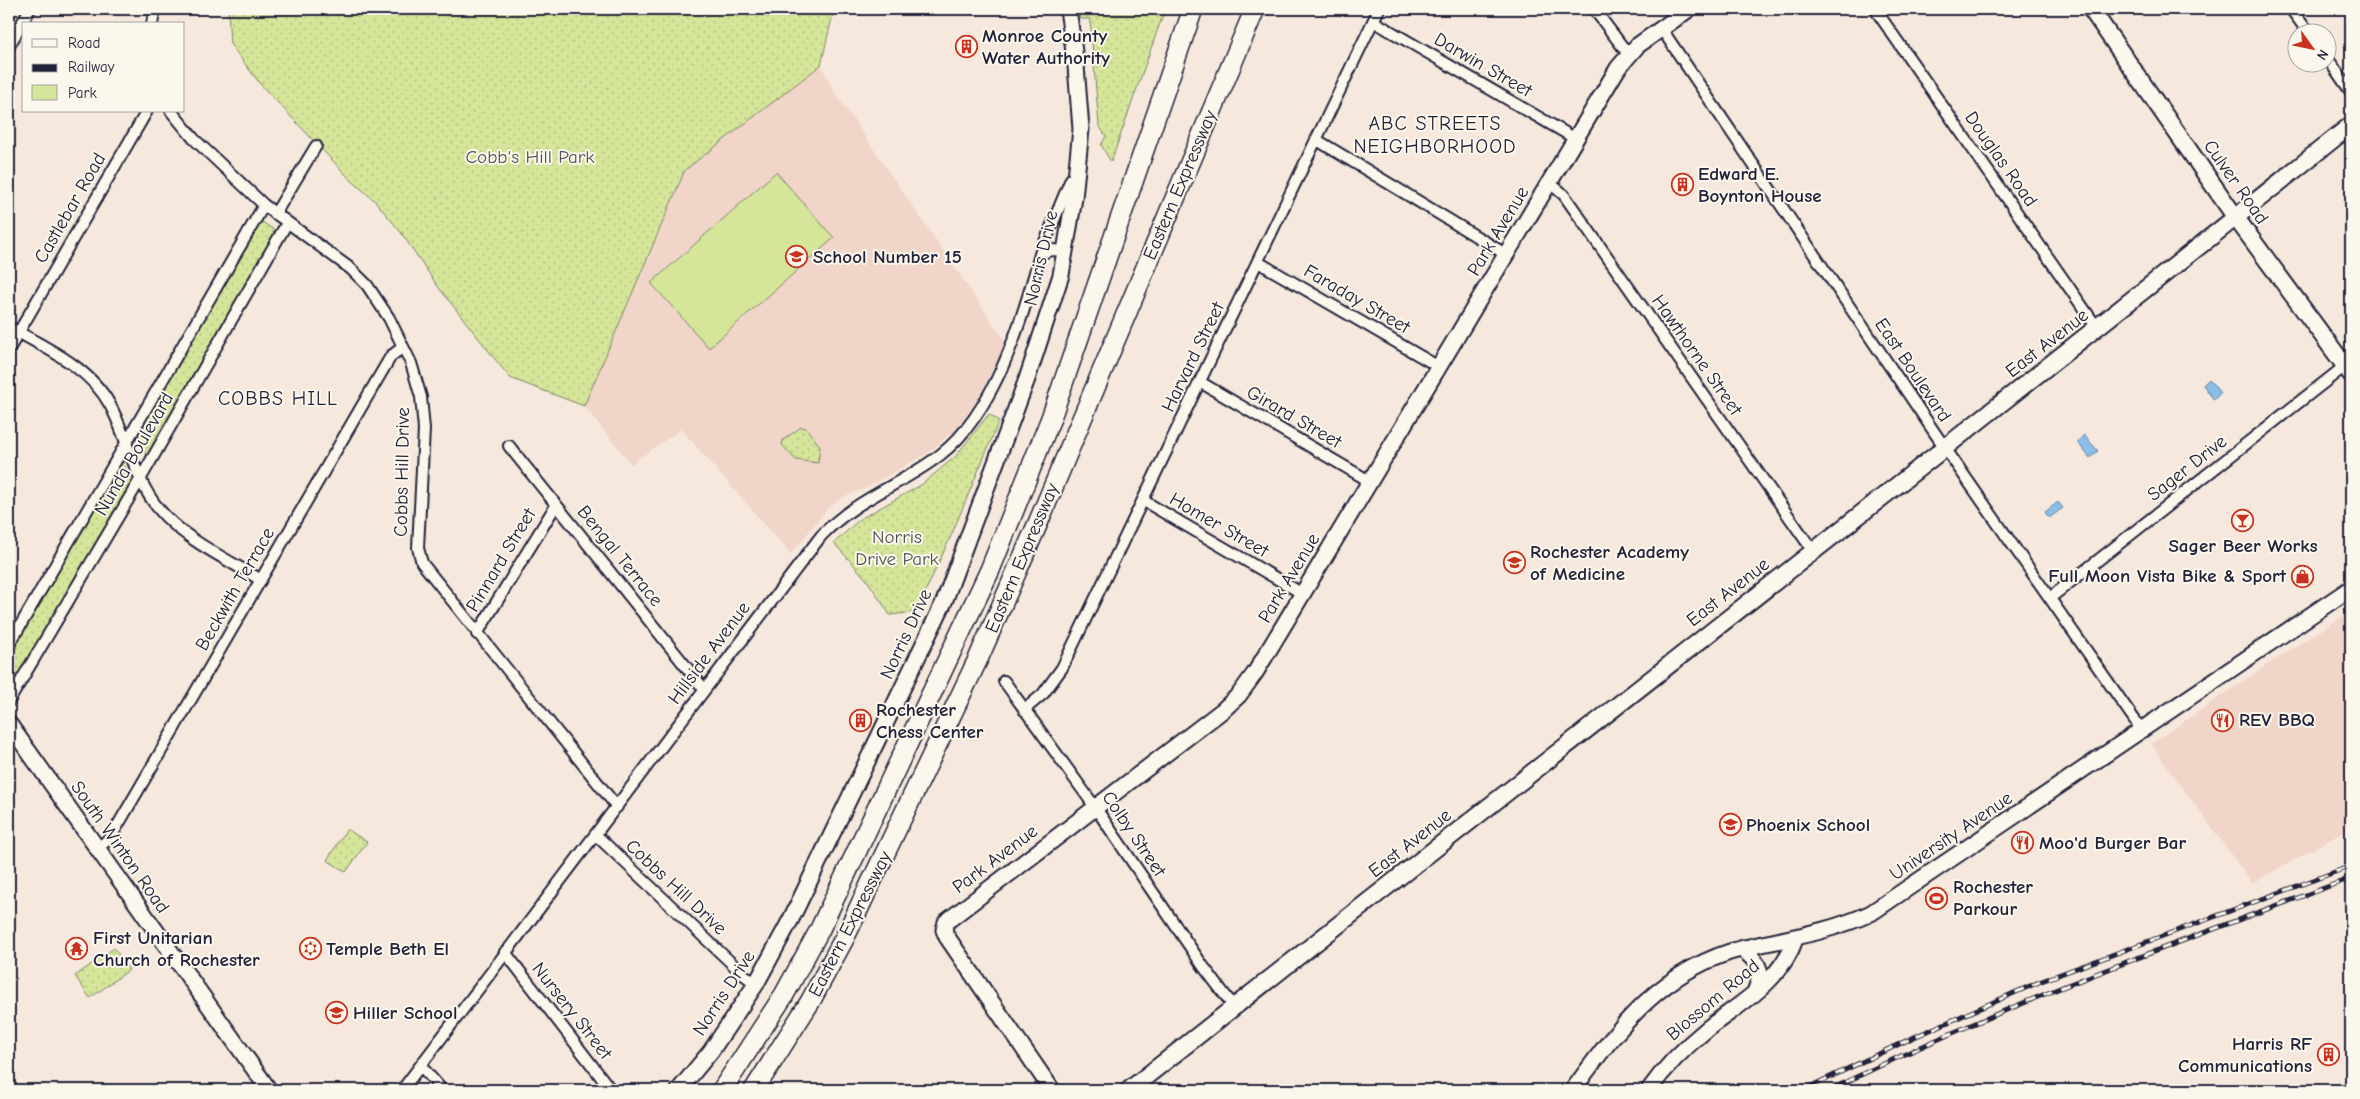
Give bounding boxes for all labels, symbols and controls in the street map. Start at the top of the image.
legend [22,22,185,112]
north arrow [2288,22,2338,72]
place label: Monroe County Water Authority [982,25,1110,69]
street label: Darwin Street [1430,28,1536,102]
text: Road [68,34,100,52]
building icon: Monroe County Water Authority [954,35,978,59]
text: N [2313,46,2332,63]
text: Railway [68,58,115,76]
text: Park [68,84,97,102]
street label: Eastern Expressway [1139,106,1222,263]
street label: Douglas Road [1960,107,2042,211]
district label: ABC STREETS NEIGHBORHOOD [1353,112,1517,158]
street label: Culver Road [2199,136,2273,228]
park label: Cobb's Hill Park [465,146,595,168]
street label: Castlebar Road [30,149,110,267]
place label: Edward E. Boynton House [1698,163,1822,207]
building icon: Edward E. Boynton House [1670,173,1694,197]
street label: Park Avenue [1463,182,1533,280]
street label: Norris Drive [1019,208,1063,308]
school or university icon: School Number 15 [785,245,809,269]
place label: School Number 15 [813,246,962,268]
street label: Faraday Street [1300,260,1414,339]
street label: Hawthorne Street [1647,290,1747,420]
street label: Harvard Street [1157,298,1229,415]
street label: East Avenue [2001,304,2093,382]
street label: East Boulevard [1870,314,1956,426]
street label: Girard Street [1243,381,1346,453]
district label: COBBS HILL [218,387,338,410]
street label: Nunda Boulevard [90,388,178,520]
street label: Cobbs Hill Drive [390,407,414,537]
street label: Sager Drive [2143,430,2231,506]
street label: Eastern Expressway [981,479,1064,636]
street label: Homer Street [1166,488,1273,562]
street label: Bengal Terrace [573,501,667,611]
street label: Pinnard Street [462,504,541,616]
bar icon: Sager Beer Works [2231,508,2255,532]
street label: Beckwith Terrace [191,524,279,654]
park label: Norris Drive Park [855,526,940,570]
street label: Park Avenue [1254,529,1324,627]
place label: Sager Beer Works [2168,535,2318,557]
place label: Rochester Academy of Medicine [1530,541,1689,585]
school or university icon: Rochester Academy of Medicine [1502,551,1526,575]
street label: East Avenue [1682,553,1774,631]
shop icon: Full Moon Vista Bike & Sport [2290,564,2314,588]
place label: Full Moon Vista Bike & Sport [2048,565,2287,587]
street label: Norris Drive [876,585,936,683]
street label: Hillside Avenue [663,598,755,708]
place label: Rochester Chess Center [876,699,984,743]
restaurant icon: REV BBQ [2211,708,2235,732]
building icon: Rochester Chess Center [848,709,872,733]
place label: REV BBQ [2239,709,2315,731]
street label: South Winton Road [66,777,174,917]
street label: Colby Street [1097,787,1171,881]
street label: University Avenue [1886,787,2016,885]
street label: East Avenue [1364,804,1456,882]
school or university icon: Phoenix School [1718,813,1742,837]
place label: Phoenix School [1746,814,1870,836]
street label: Park Avenue [948,820,1042,898]
restaurant icon: Moo'd Burger Bar [2011,831,2035,855]
place label: Moo'd Burger Bar [2039,832,2187,854]
street label: Cobbs Hill Drive [621,835,731,939]
street label: Eastern Expressway [804,847,896,1000]
place label: Rochester Parkour [1953,876,2033,920]
sports icon: Rochester Parkour [1925,886,1949,910]
place label: First Unitarian Church of Rochester [93,927,260,971]
temple icon: First Unitarian Church of Rochester [65,937,89,961]
synagogue icon: Temple Beth El [298,937,322,961]
place label: Temple Beth El [326,938,449,960]
street label: Norris Drive [688,946,760,1040]
street label: Blossom Road [1662,955,1764,1045]
street label: Nursery Street [527,958,617,1064]
school or university icon: Hiller School [325,1001,349,1025]
place label: Hiller School [353,1002,457,1024]
place label: Harris RF Communications [2178,1033,2312,1077]
building icon: Harris RF Communications [2316,1043,2340,1067]

